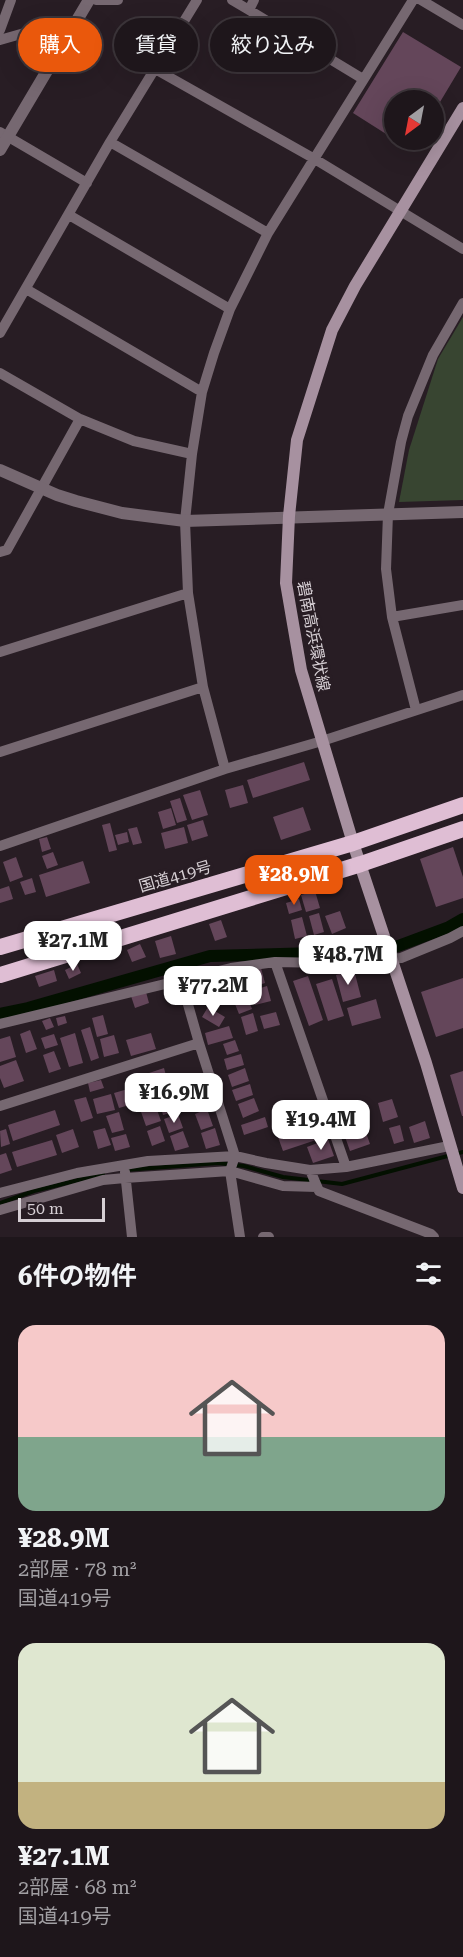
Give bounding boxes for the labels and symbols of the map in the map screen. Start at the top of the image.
north arrow [384,90,444,150]
street label: 碧南高浜環状線 [293,579,334,693]
pin: ¥28.9M [245,855,343,906]
street label: 国道419号 [137,857,214,896]
pin: ¥27.1M [24,921,122,972]
pin: ¥48.7M [299,935,397,986]
pin: ¥77.2M [164,966,262,1017]
pin: ¥16.9M [125,1073,223,1124]
pin: ¥19.4M [272,1100,370,1151]
scale bar [18,1195,105,1222]

